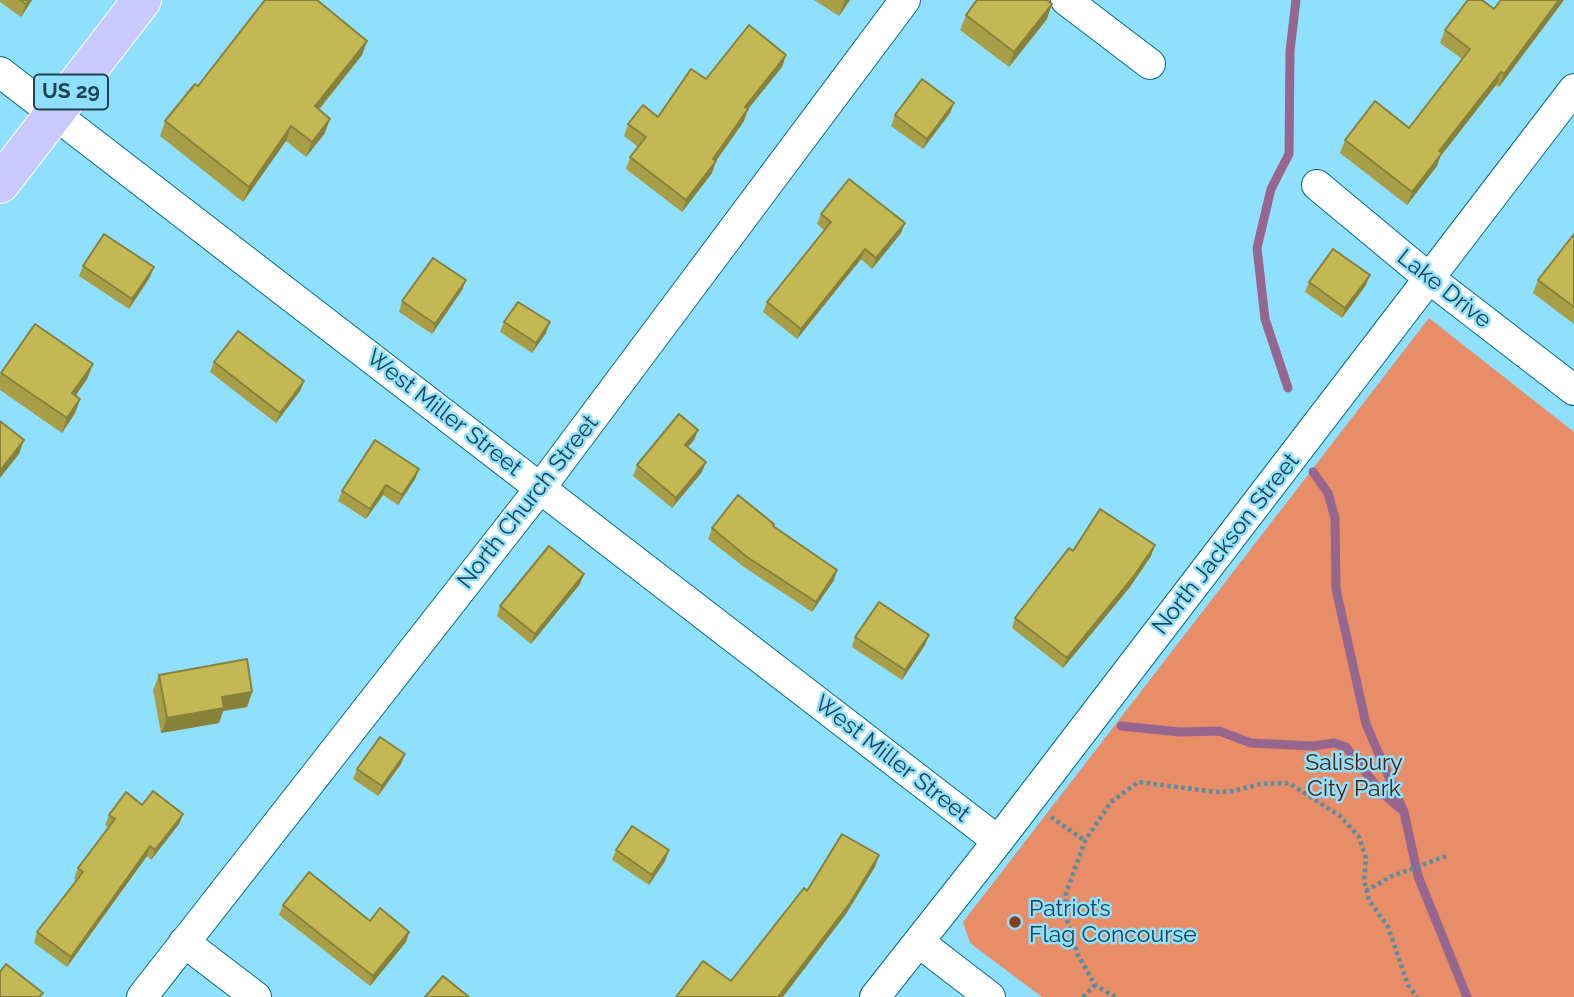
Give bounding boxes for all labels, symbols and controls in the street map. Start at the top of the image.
road number: US 29 [34,74,108,110]
street label: Lake Drive [1391,244,1497,334]
street label: West Miller Street [361,344,527,482]
street label: North Church Street [452,410,604,594]
street label: North Jackson Street [1147,448,1305,640]
street label: West Miller Street [809,690,975,828]
park label: Salisbury City Park [1305,749,1403,803]
place label: Patriot’s Flag Concourse [1029,895,1197,949]
marker: Patriot’s Flag Concourse [1007,914,1023,930]

